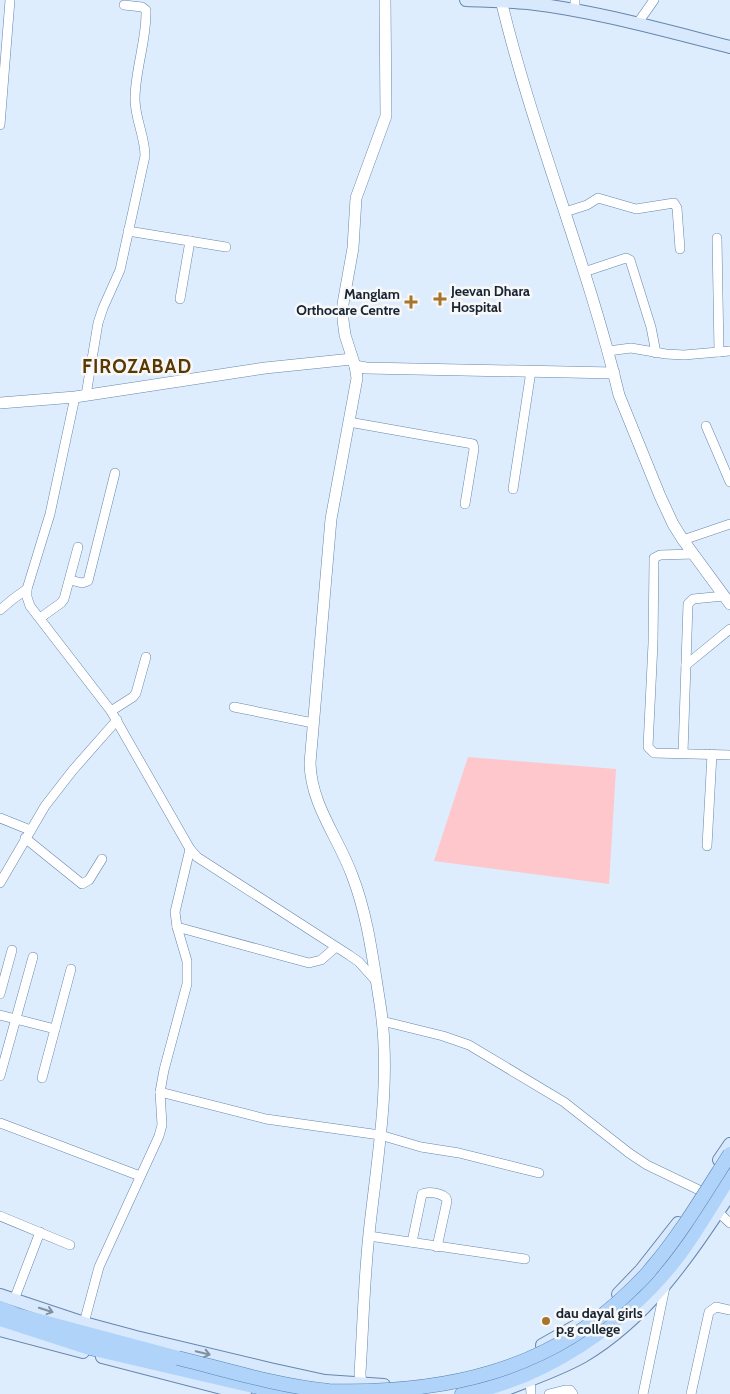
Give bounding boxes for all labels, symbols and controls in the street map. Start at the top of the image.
place label: Jeevan Dhara Hospital [450,282,530,316]
place label: Manglam Orthocare Centre [296,285,400,319]
marker: Jeevan Dhara Hospital [433,292,447,306]
marker: Manglam Orthocare Centre [404,295,418,309]
district label: FIROZABAD [82,355,192,378]
place label: dau dayal girls p.g college [556,1304,643,1338]
one-way arrow [38,1306,54,1315]
marker: dau dayal girls p.g college [540,1315,552,1327]
one-way arrow [195,1349,211,1358]

